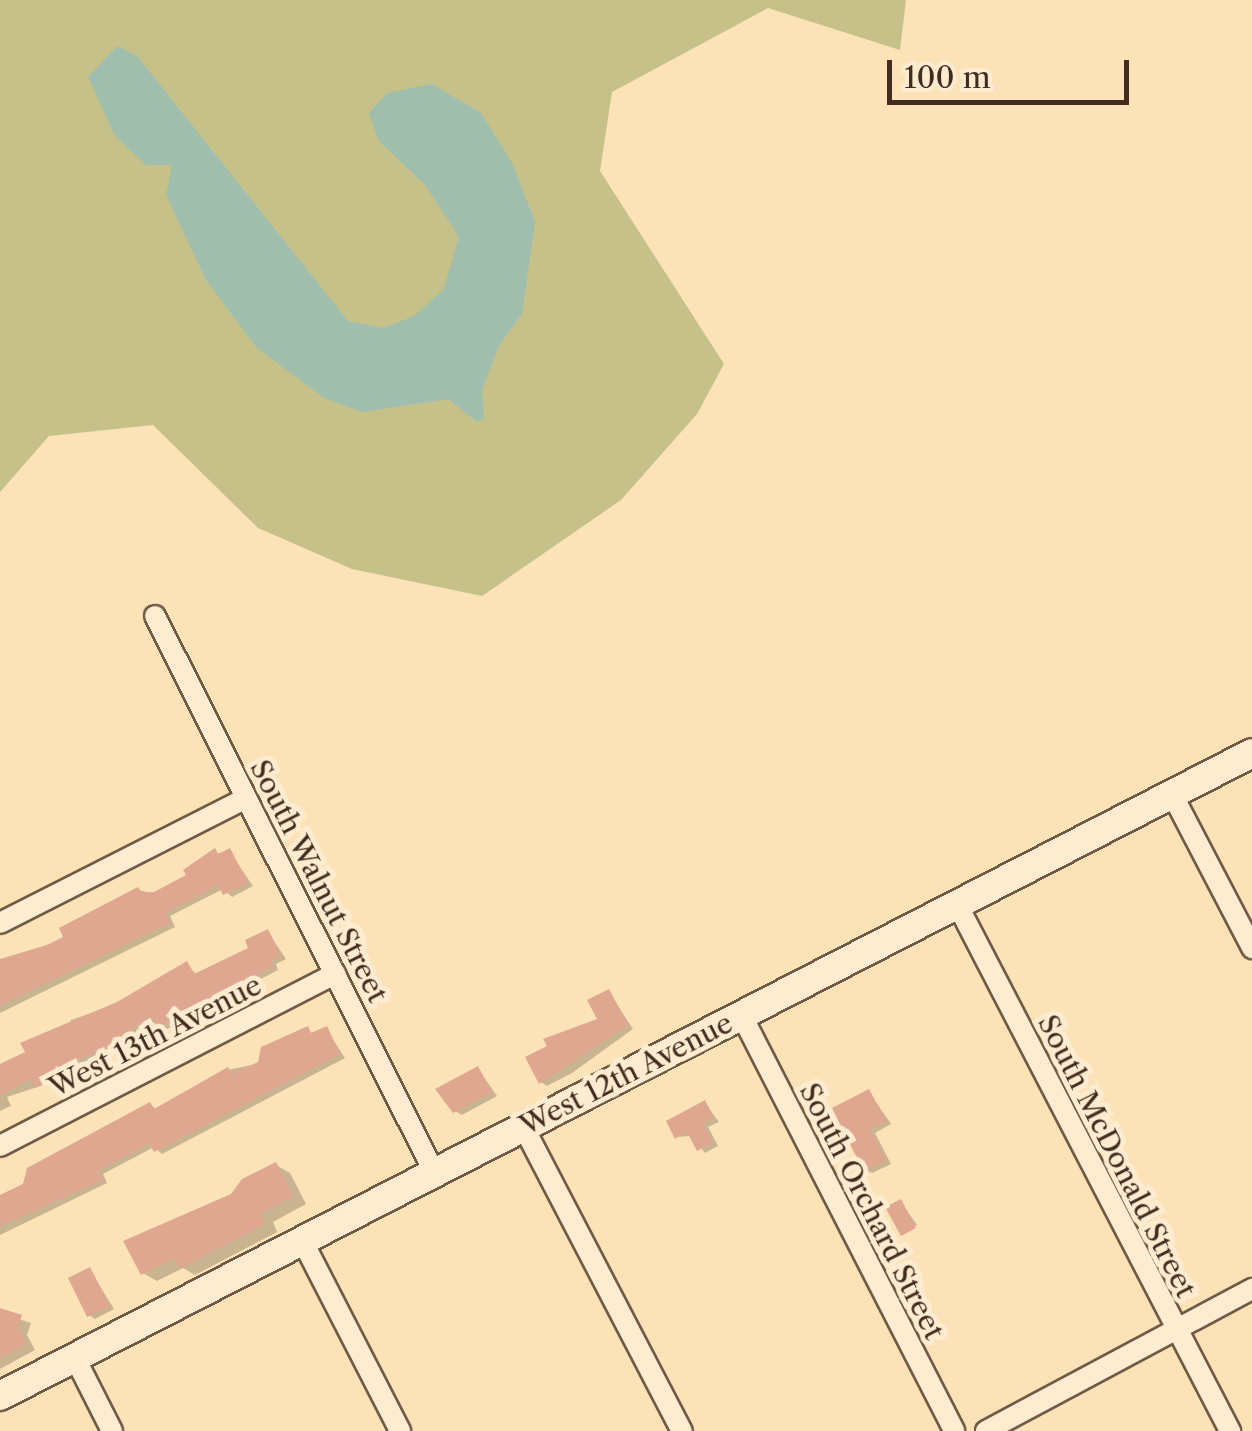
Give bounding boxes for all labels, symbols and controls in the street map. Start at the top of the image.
scale bar [892,40,1134,102]
text: 100 m [904,59,991,96]
street label: South Walnut Street [243,754,395,1008]
street label: West 13th Avenue [43,968,267,1104]
street label: West 12th Avenue [513,1006,739,1142]
street label: South McDonald Street [1031,1009,1203,1303]
street label: South Orchard Street [793,1077,951,1345]

